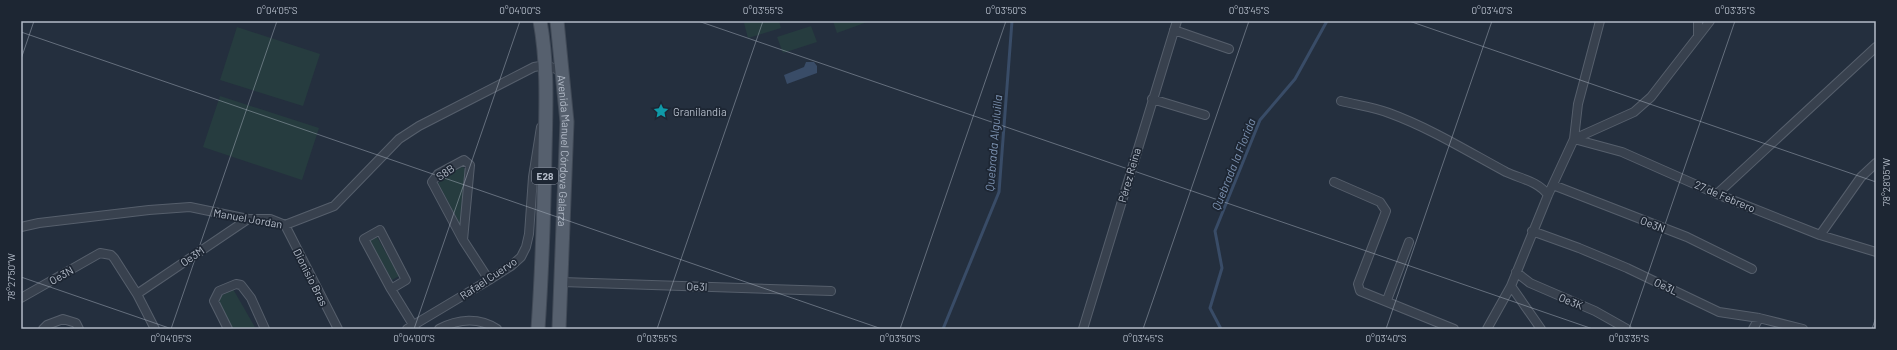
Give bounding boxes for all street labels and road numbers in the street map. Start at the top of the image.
street label: Avenida Manuel Córdova Galarza [556,74,573,227]
street label: Pérez Reina [1115,146,1143,204]
street label: S8B [433,161,457,183]
road number: E28 [532,168,558,184]
street label: 27 de Febrero [1693,177,1757,215]
street label: Manuel Jordan [213,206,284,230]
street label: Oe3N [1639,213,1667,235]
street label: Oe3M [177,243,207,269]
street label: Dionisio Bras [291,246,331,308]
street label: Rafael Cuervo [457,254,519,302]
street label: Oe3N [47,263,75,287]
street label: Oe3L [1652,275,1680,297]
street label: Oe3I [686,279,708,293]
street label: Oe3K [1557,290,1585,312]

